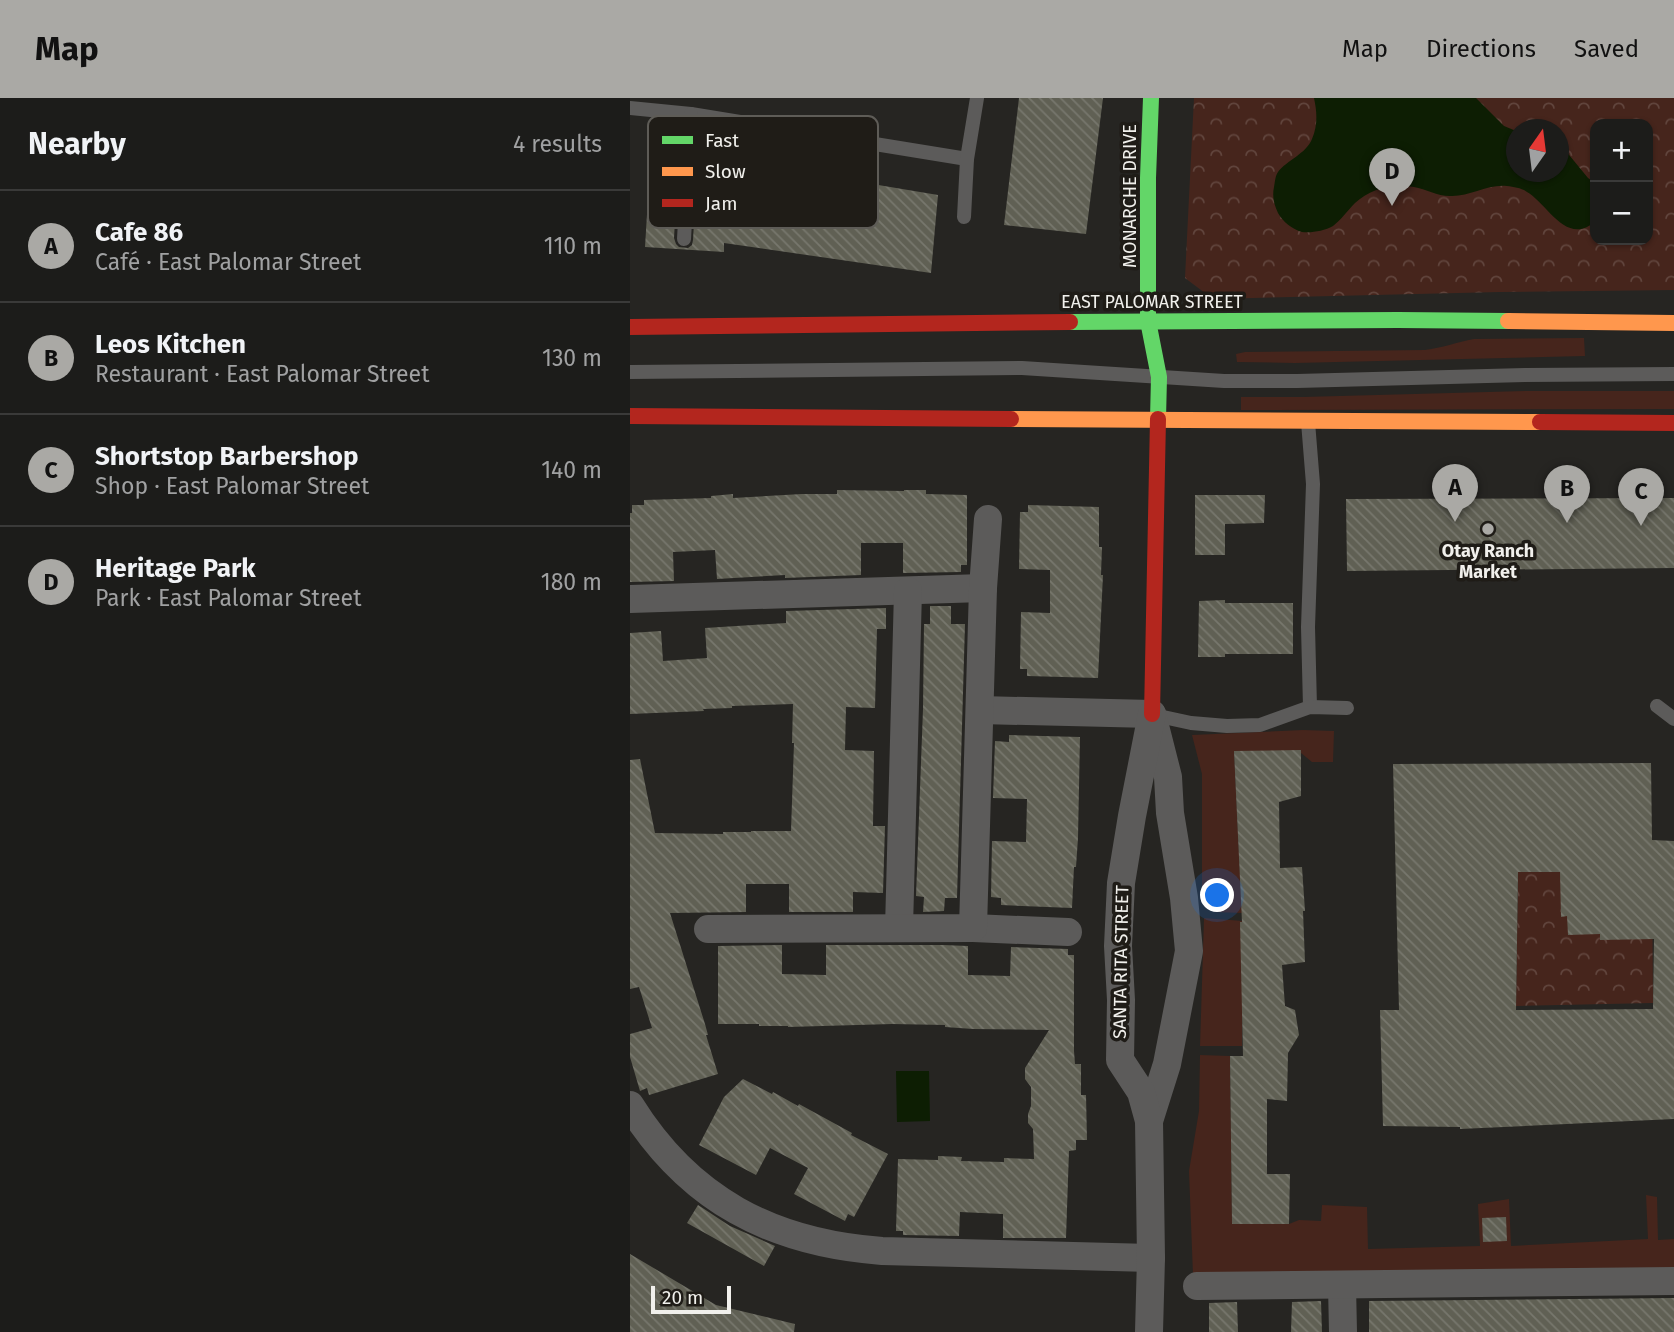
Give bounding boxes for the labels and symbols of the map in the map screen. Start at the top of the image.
legend [648,116,878,228]
north arrow [1506,119,1569,182]
street label: MONARCHE DRIVE [1119,124,1141,268]
text: Fast [705,129,739,152]
pin: D [1369,148,1415,206]
text: Slow [705,160,746,183]
text: Jam [705,192,737,215]
street label: EAST PALOMAR STREET [1061,291,1244,313]
pin: A [1432,464,1478,522]
pin: B [1544,465,1590,523]
pin: C [1618,468,1664,526]
marker: Otay Ranch Market [1480,521,1496,537]
place label: Otay Ranch Market [1442,540,1534,583]
your location [1200,878,1234,912]
street label: SANTA RITA STREET [1109,884,1133,1039]
scale bar [651,1283,732,1315]

